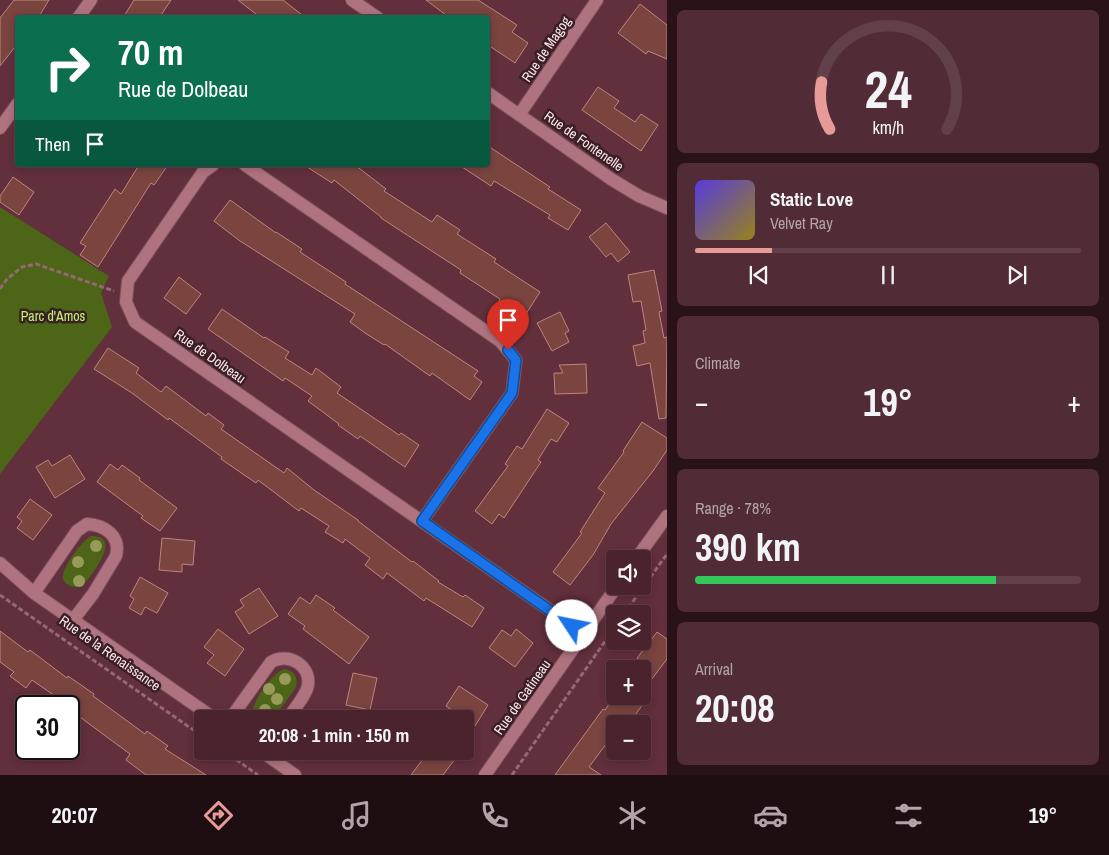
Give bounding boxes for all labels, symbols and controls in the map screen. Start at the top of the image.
street label: Rue de Magog [517,12,575,85]
text: 70 m [118,29,183,76]
icon: right [35,35,100,100]
text: 24 [864,54,912,124]
text: Rue de Dolbeau [118,74,248,104]
street label: Rue de Fontenelle [541,107,627,175]
text: km/h [872,116,904,140]
icon: arrive [81,130,109,158]
text: Then [35,131,71,157]
text: Static Love [770,186,853,212]
text: Velvet Ray [770,212,833,234]
icon: previous [745,261,773,289]
icon: pause [874,261,902,289]
icon: next [1003,261,1031,289]
pin [487,299,529,350]
icon: arrive [494,306,522,334]
park label: Parc d'Amos [21,307,86,325]
street label: Rue de Dolbeau [171,325,249,387]
text: Climate [695,352,740,374]
text: 19° [863,377,913,428]
text: − [695,383,708,421]
text: + [1068,383,1081,421]
text: Range · 78% [695,497,771,519]
text: 390 km [695,522,801,573]
map controls [606,550,651,760]
button: sound [606,550,651,595]
position arrow [545,599,597,651]
button: layers [606,605,651,650]
street label: Rue de la Renaissance [56,611,164,695]
street label: Rue de Gatineau [490,656,554,738]
text: Arrival [695,658,733,680]
button: + [606,660,651,705]
text: 20:08 [695,683,775,734]
speed limit sign: 30 [15,695,80,760]
button: − [606,715,651,760]
text: 20:08 · 1 min · 150 m [259,722,409,748]
icon: directions [201,798,236,833]
icon: music [339,798,374,833]
icon: phone [477,798,512,833]
icon: climate [615,798,650,833]
icon: car [753,798,788,833]
icon: filters [891,798,926,833]
text: 20:07 [51,800,98,830]
text: 19° [1029,800,1057,830]

